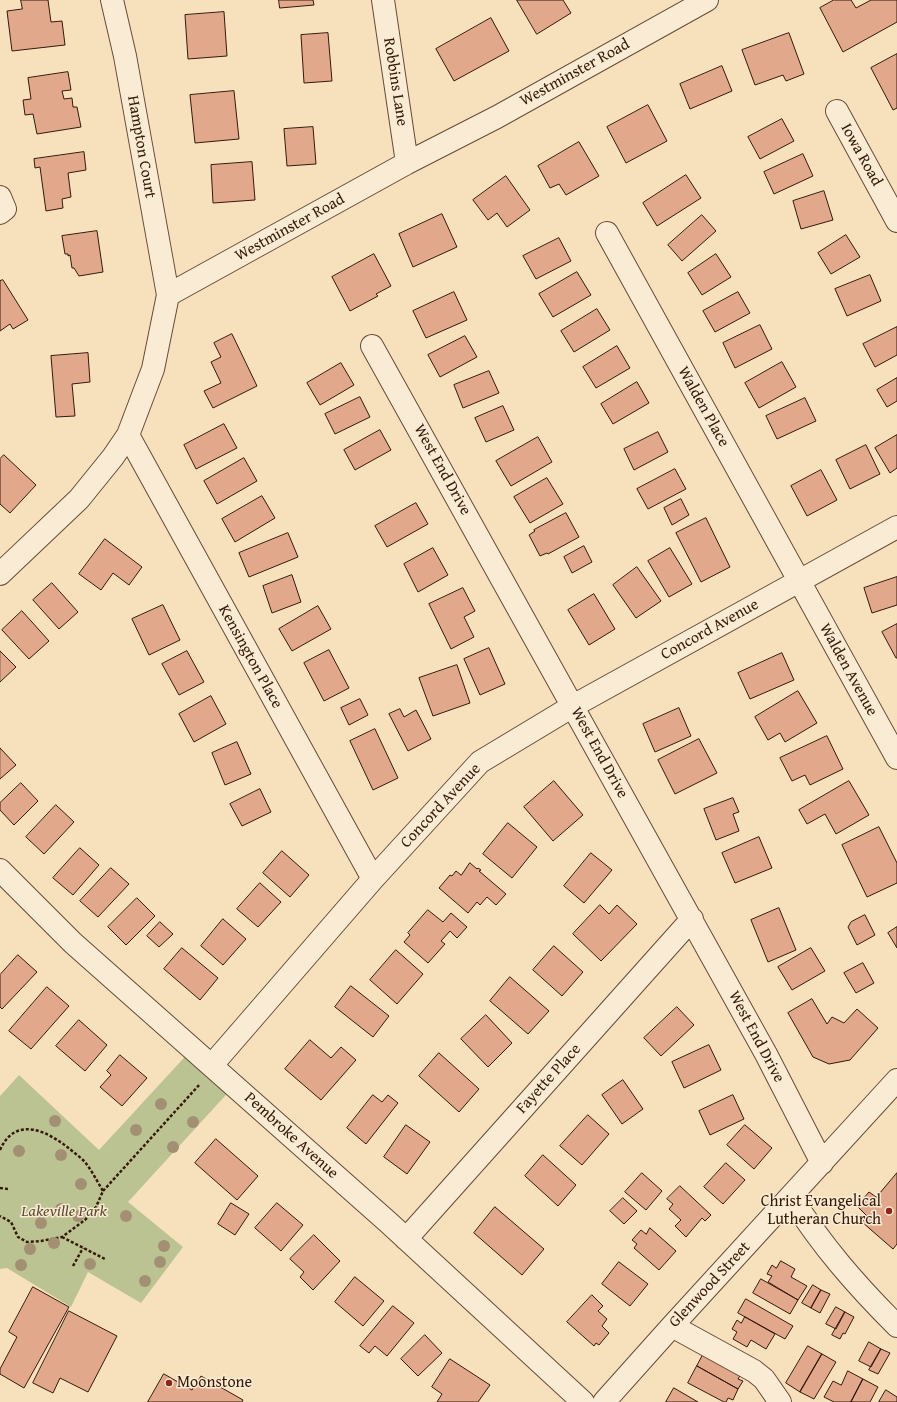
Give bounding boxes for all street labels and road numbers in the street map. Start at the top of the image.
street label: Westminster Road [517,35,633,111]
street label: Robbins Lane [379,36,411,128]
street label: Hampton Court [123,94,159,200]
street label: Iowa Road [836,120,886,190]
street label: Westminster Road [232,190,348,266]
street label: Walden Place [673,363,733,451]
street label: West End Drive [409,421,475,519]
street label: Concord Avenue [658,595,762,665]
street label: Kensington Place [214,602,286,712]
street label: Walden Avenue [815,620,881,720]
street label: West End Drive [566,704,632,802]
street label: Concord Avenue [397,760,485,852]
street label: West End Drive [724,988,788,1086]
street label: Fayette Place [513,1040,585,1118]
street label: Pembroke Avenue [240,1089,342,1183]
street label: Glenwood Street [665,1238,755,1332]

